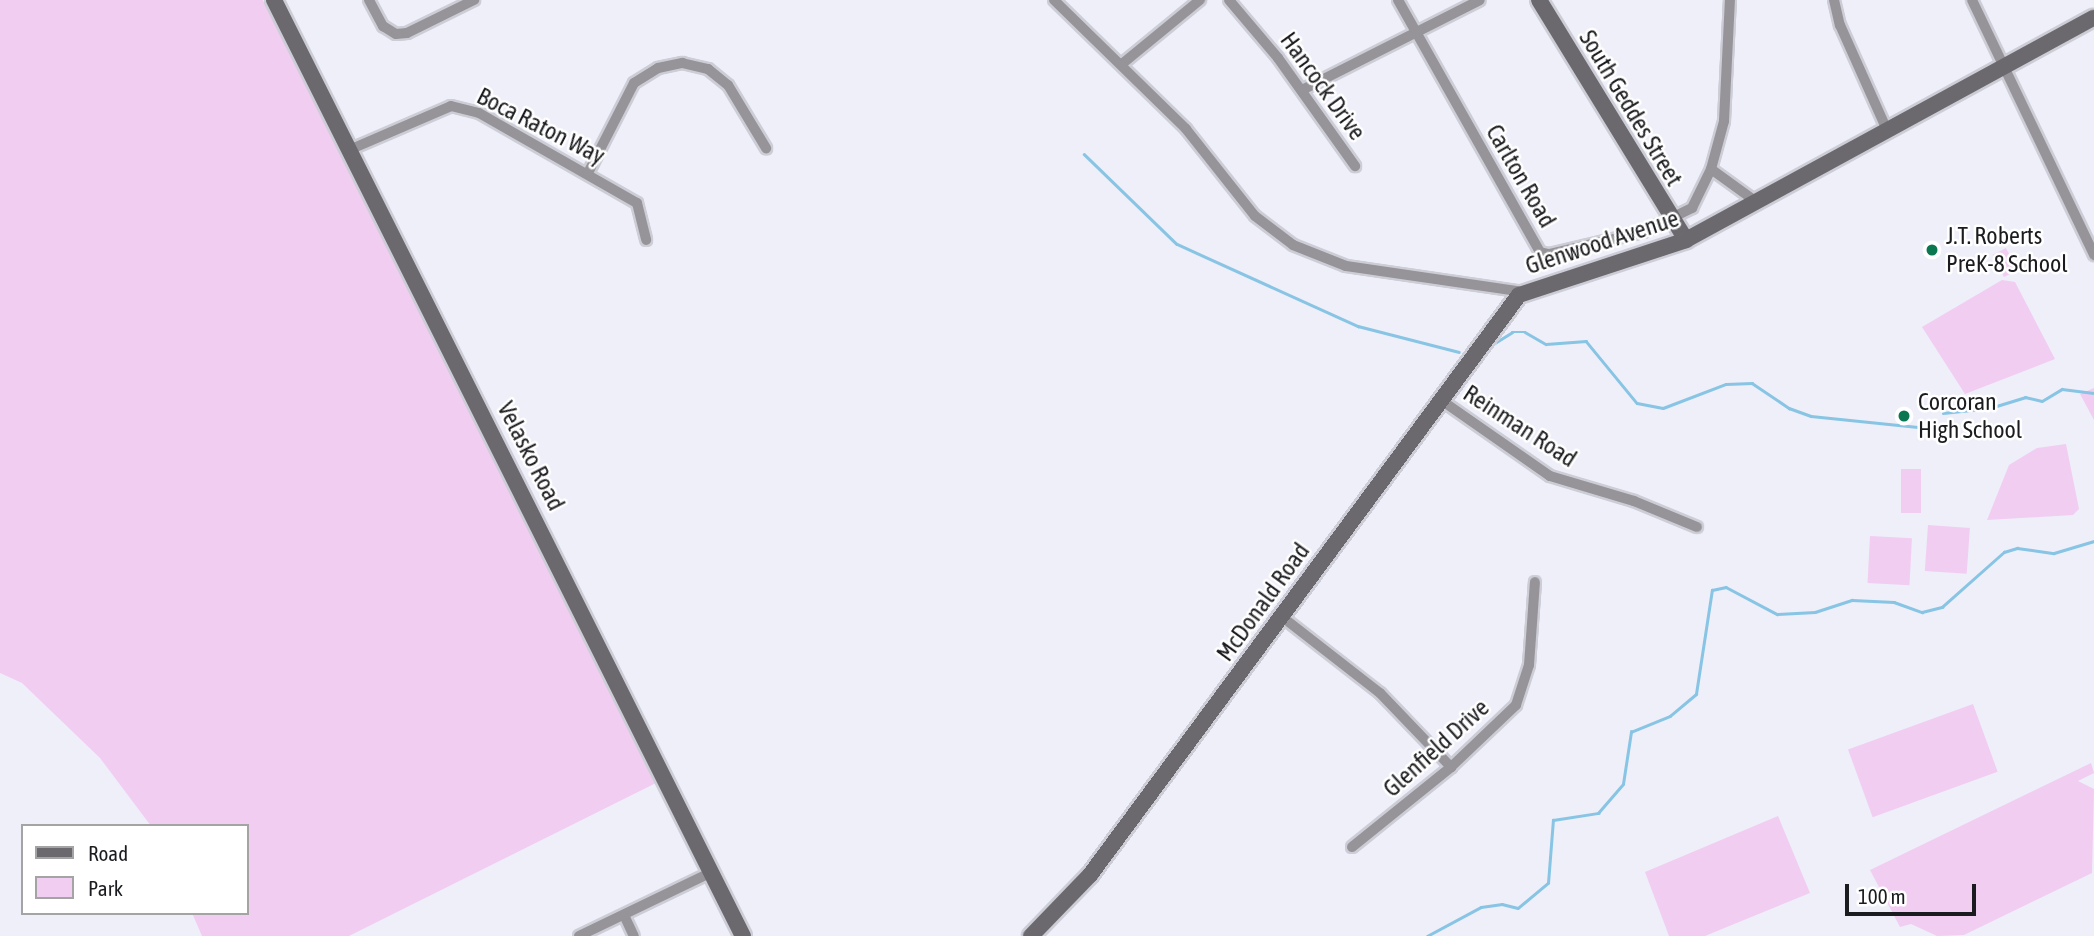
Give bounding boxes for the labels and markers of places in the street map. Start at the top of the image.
place label: J.T. Roberts PreK-8 School [1946,222,2068,278]
marker: J.T. Roberts PreK-8 School [1924,242,1940,258]
place label: Corcoran High School [1918,388,2022,444]
marker: Corcoran High School [1896,408,1912,424]

